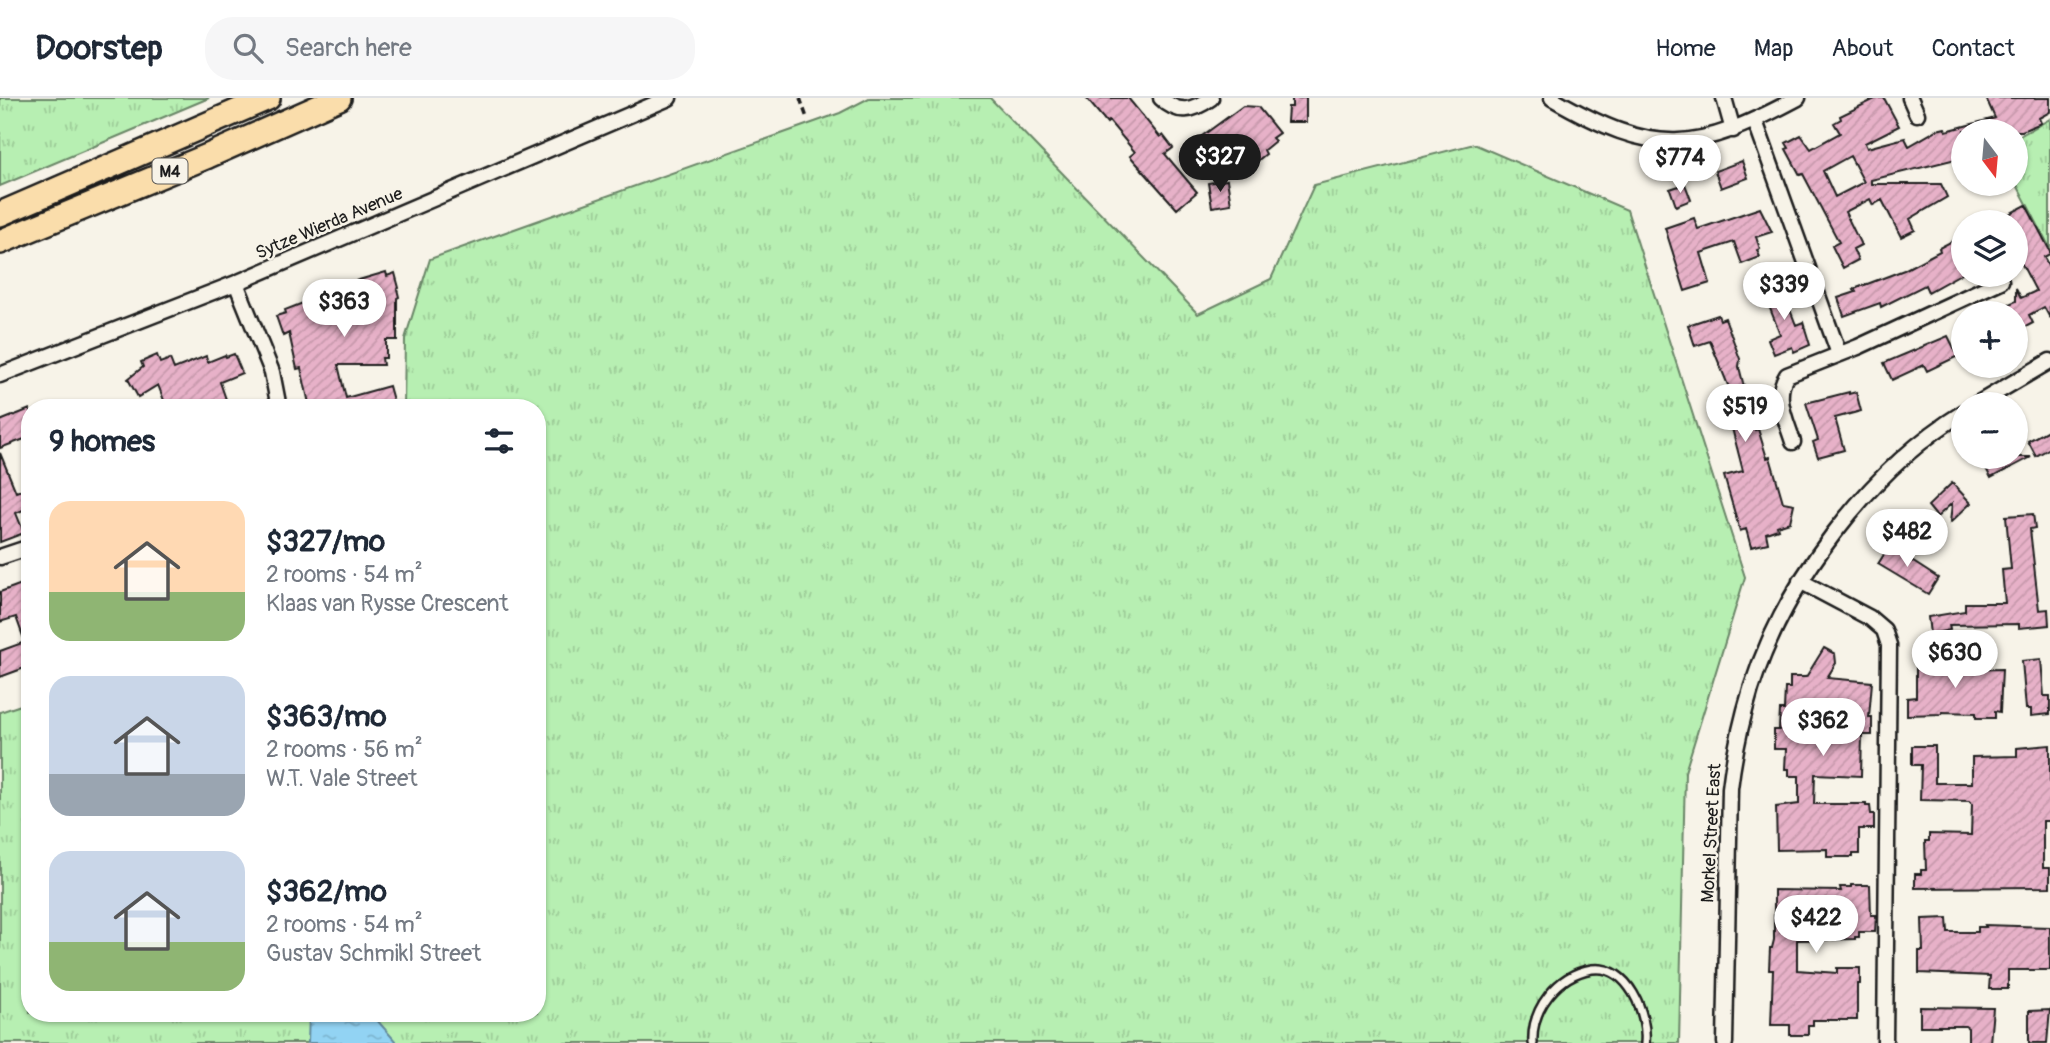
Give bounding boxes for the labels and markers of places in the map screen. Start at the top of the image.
pin: $327 [1179,134,1261,194]
pin: $774 [1639,136,1721,195]
pin: $339 [1743,262,1825,322]
pin: $363 [303,280,385,339]
pin: $519 [1704,384,1786,444]
pin: $482 [1866,510,1948,569]
pin: $630 [1914,630,1996,690]
pin: $362 [1782,698,1864,758]
pin: $422 [1775,896,1857,955]

